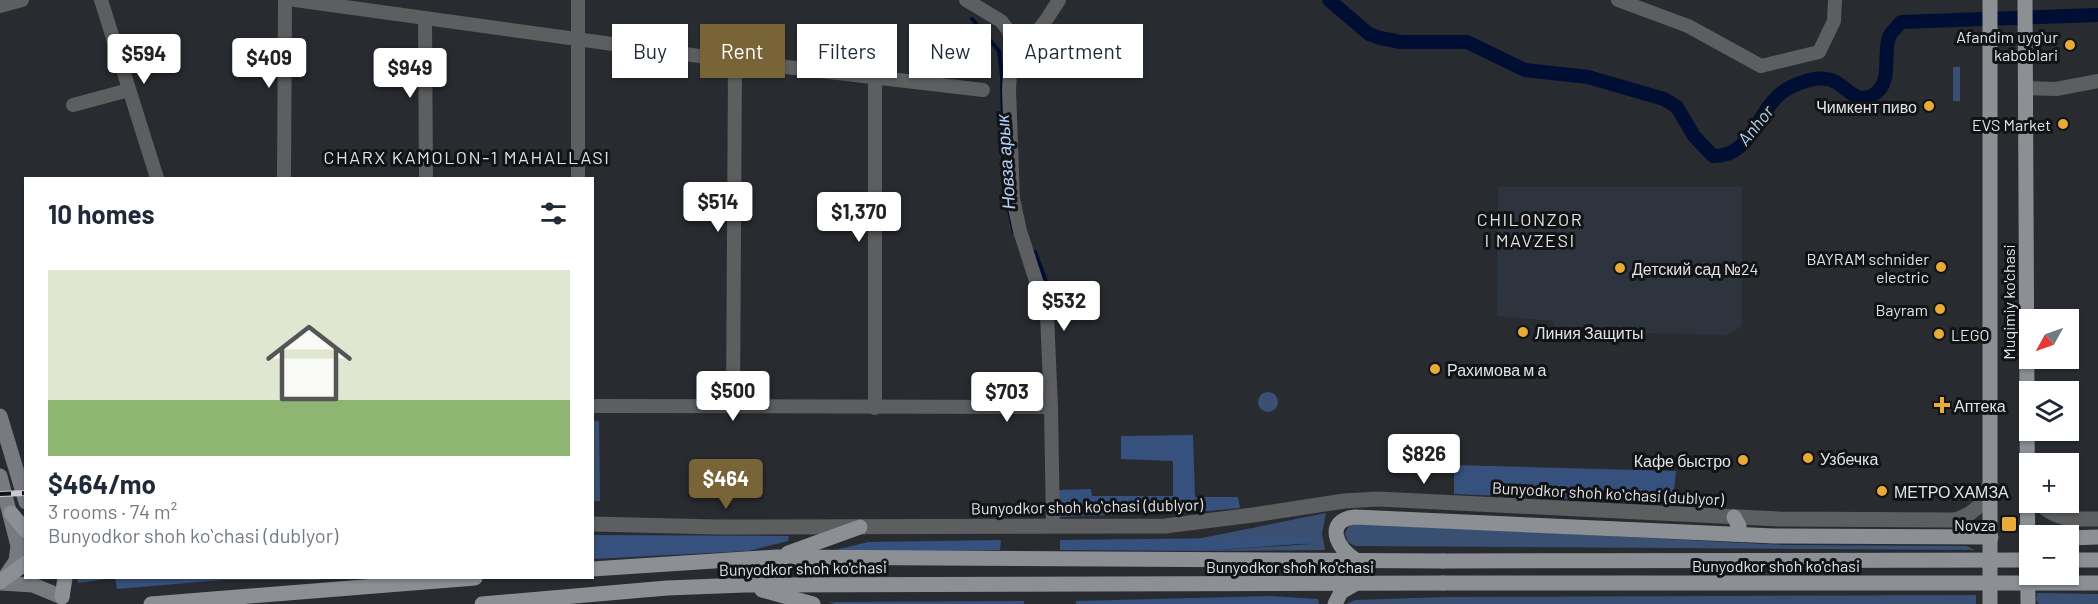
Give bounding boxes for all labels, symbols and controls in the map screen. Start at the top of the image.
chip: Buy [612,24,688,78]
chip: Rent [700,24,785,78]
chip: Filters [797,24,897,78]
chip: New [909,24,991,78]
chip: Apartment [1003,24,1143,78]
place label: Afandim uygʻur kaboblari [1956,27,2058,64]
pin: $594 [108,34,180,85]
pin: $409 [233,38,305,89]
marker: Afandim uygʻur kaboblari [2063,38,2077,52]
text: $594 [122,41,166,65]
text: $409 [246,45,292,69]
pin: $949 [374,48,446,99]
text: $949 [388,55,432,79]
place label: Чимкент пиво [1816,97,1917,116]
marker: Чимкент пиво [1922,99,1936,113]
water label: Anhor [1732,100,1778,149]
water label: Новза арык [991,112,1019,210]
place label: EVS Market [1972,115,2051,134]
marker: EVS Market [2056,117,2070,131]
district label: CHARX KAMOLON-1 MAHALLASI [324,146,610,168]
pin: $514 [682,182,754,233]
text: $514 [697,189,739,213]
pin: $1,370 [810,192,908,243]
icon: filters [537,197,570,230]
text: 10 homes [48,198,155,229]
text: $1,370 [831,199,887,223]
district label: CHILONZOR I MAVZESI [1477,208,1583,251]
street label: Muqimiy ko'chasi [1999,244,2018,360]
place label: BAYRAM schnider electric [1807,249,1929,286]
place label: Детский сад №24 [1632,259,1758,278]
marker: BAYRAM schnider electric [1934,260,1948,274]
marker: Детский сад №24 [1613,261,1627,275]
pin: $532 [1028,281,1100,332]
text: $532 [1042,288,1086,312]
place label: Bayram [1875,300,1928,319]
marker: Bayram [1933,302,1947,316]
icon: home [255,309,363,417]
north arrow [2019,309,2079,369]
map controls [2019,309,2079,585]
place label: Линия Защиты [1535,323,1644,342]
marker: Линия Защиты [1516,325,1530,339]
place label: LEGO [1951,325,1990,344]
marker: LEGO [1932,327,1946,341]
place label: Рахимова м а [1447,360,1546,379]
marker: Рахимова м а [1428,362,1442,376]
pin: $500 [697,371,769,422]
pin: $703 [971,372,1043,423]
text: $500 [710,378,756,402]
text: $703 [985,379,1029,403]
button: layers [2019,381,2079,441]
place label: Аптека [1954,396,2006,415]
marker: Аптека [1935,398,1949,412]
pin: $826 [1388,434,1460,485]
text: $826 [1402,441,1446,465]
place label: Узбечка [1820,449,1878,468]
place label: Кафе быстро [1634,451,1731,470]
marker: Узбечка [1801,451,1815,465]
marker: Кафе быстро [1736,453,1750,467]
button: + [2019,453,2079,513]
pin: $464 [690,459,762,510]
text: $464 [703,466,749,490]
text: $464/mo [48,468,156,499]
street label: Bunyodkor shoh koʻchasi (dublyor) [1492,477,1725,509]
place label: МЕТРО ХАМЗА [1894,482,2009,501]
marker: МЕТРО ХАМЗА [1875,484,1889,498]
street label: Bunyodkor shoh koʻchasi (dublyor) [971,494,1204,518]
text: 3 rooms · 74 m² [48,499,177,523]
place label: Novza [1954,515,1996,534]
marker: Novza [2000,515,2018,533]
text: Bunyodkor shoh koʻchasi (dublyor) [48,523,338,547]
button: − [2019,525,2079,585]
street label: Bunyodkor shoh ko'chasi [1692,556,1860,575]
street label: Bunyodkor shoh ko'chasi [719,557,887,579]
street label: Bunyodkor shoh ko'chasi [1206,557,1374,576]

